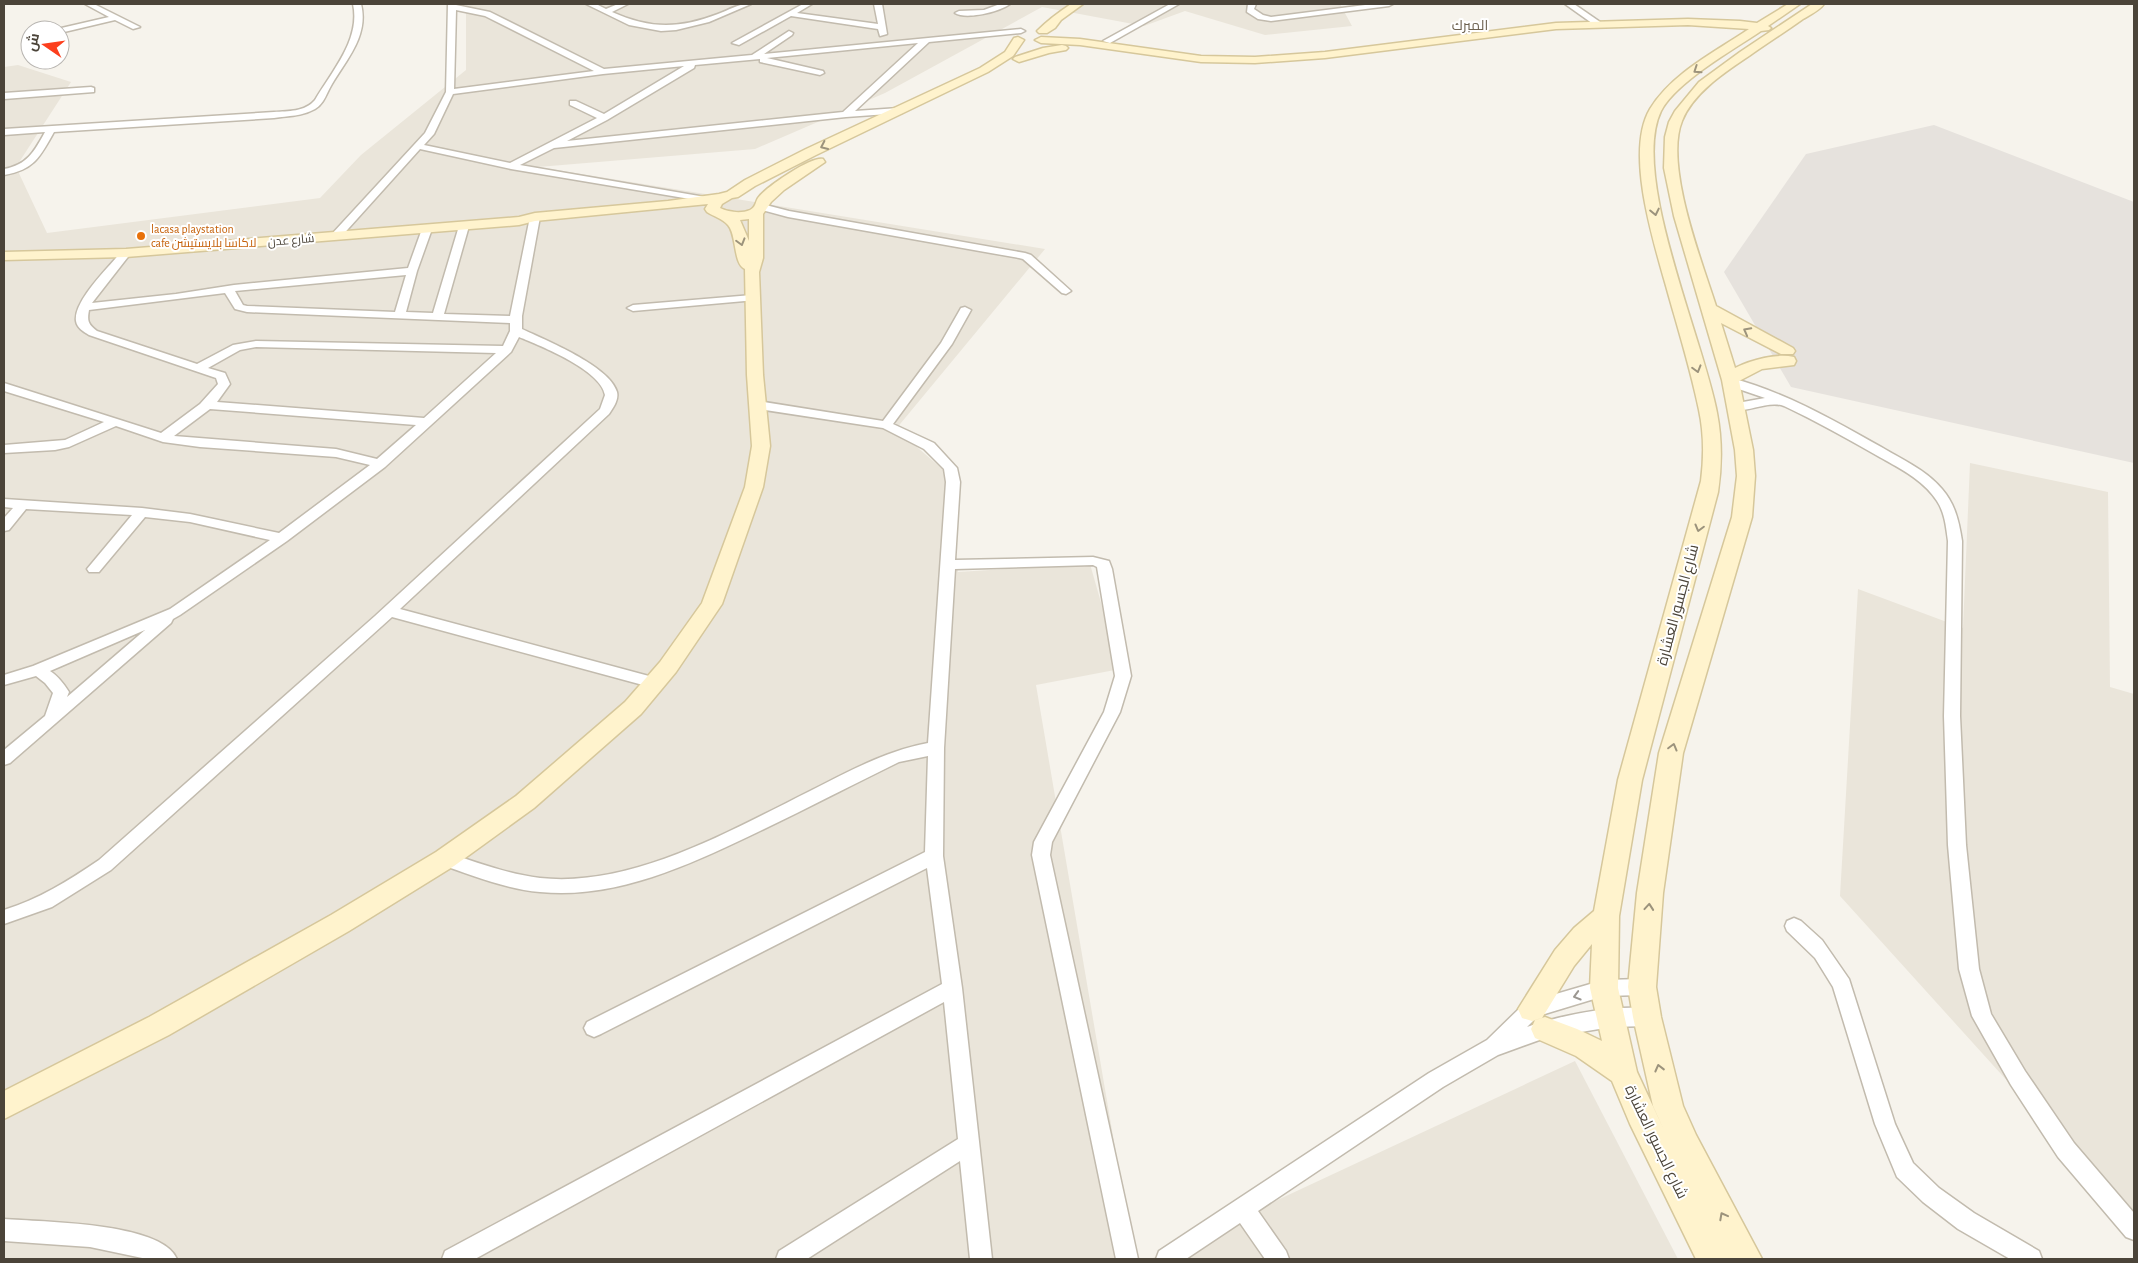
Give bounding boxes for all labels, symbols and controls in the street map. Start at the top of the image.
district label: المبرك [1452,19,1488,33]
north arrow [20,20,70,70]
text: ش [23,31,43,53]
one-way arrow [1693,64,1702,73]
one-way arrow [820,140,829,150]
one-way arrow [1649,208,1660,217]
place label: lacasa playstation cafe لاكاسا بلايستيشن [151,223,256,250]
marker: lacasa playstation cafe لاكاسا بلايستيشن [135,230,147,242]
street label: شارع عدن [267,232,315,250]
one-way arrow [736,237,746,245]
one-way arrow [1744,327,1753,337]
one-way arrow [1691,365,1701,373]
one-way arrow [1695,523,1705,532]
street label: شارع الجسور العشارة [1654,543,1704,668]
one-way arrow [1667,742,1678,751]
one-way arrow [1643,903,1654,911]
one-way arrow [1573,990,1581,1001]
one-way arrow [1654,1064,1664,1072]
street label: شارع الجسور العشارة [1619,1082,1691,1203]
one-way arrow [1719,1213,1729,1222]

